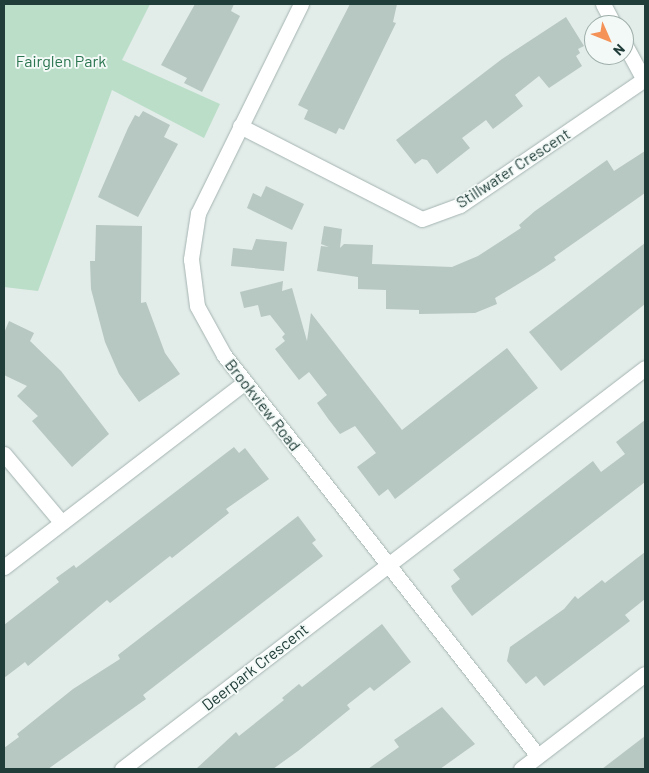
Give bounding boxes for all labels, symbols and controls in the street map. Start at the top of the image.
north arrow [584,15,634,65]
text: N [610,41,629,59]
park label: Fairglen Park [16,51,106,71]
street label: Stillwater Crescent [452,124,574,212]
street label: Brookview Road [221,355,305,455]
street label: Deerpark Crescent [198,620,312,714]

